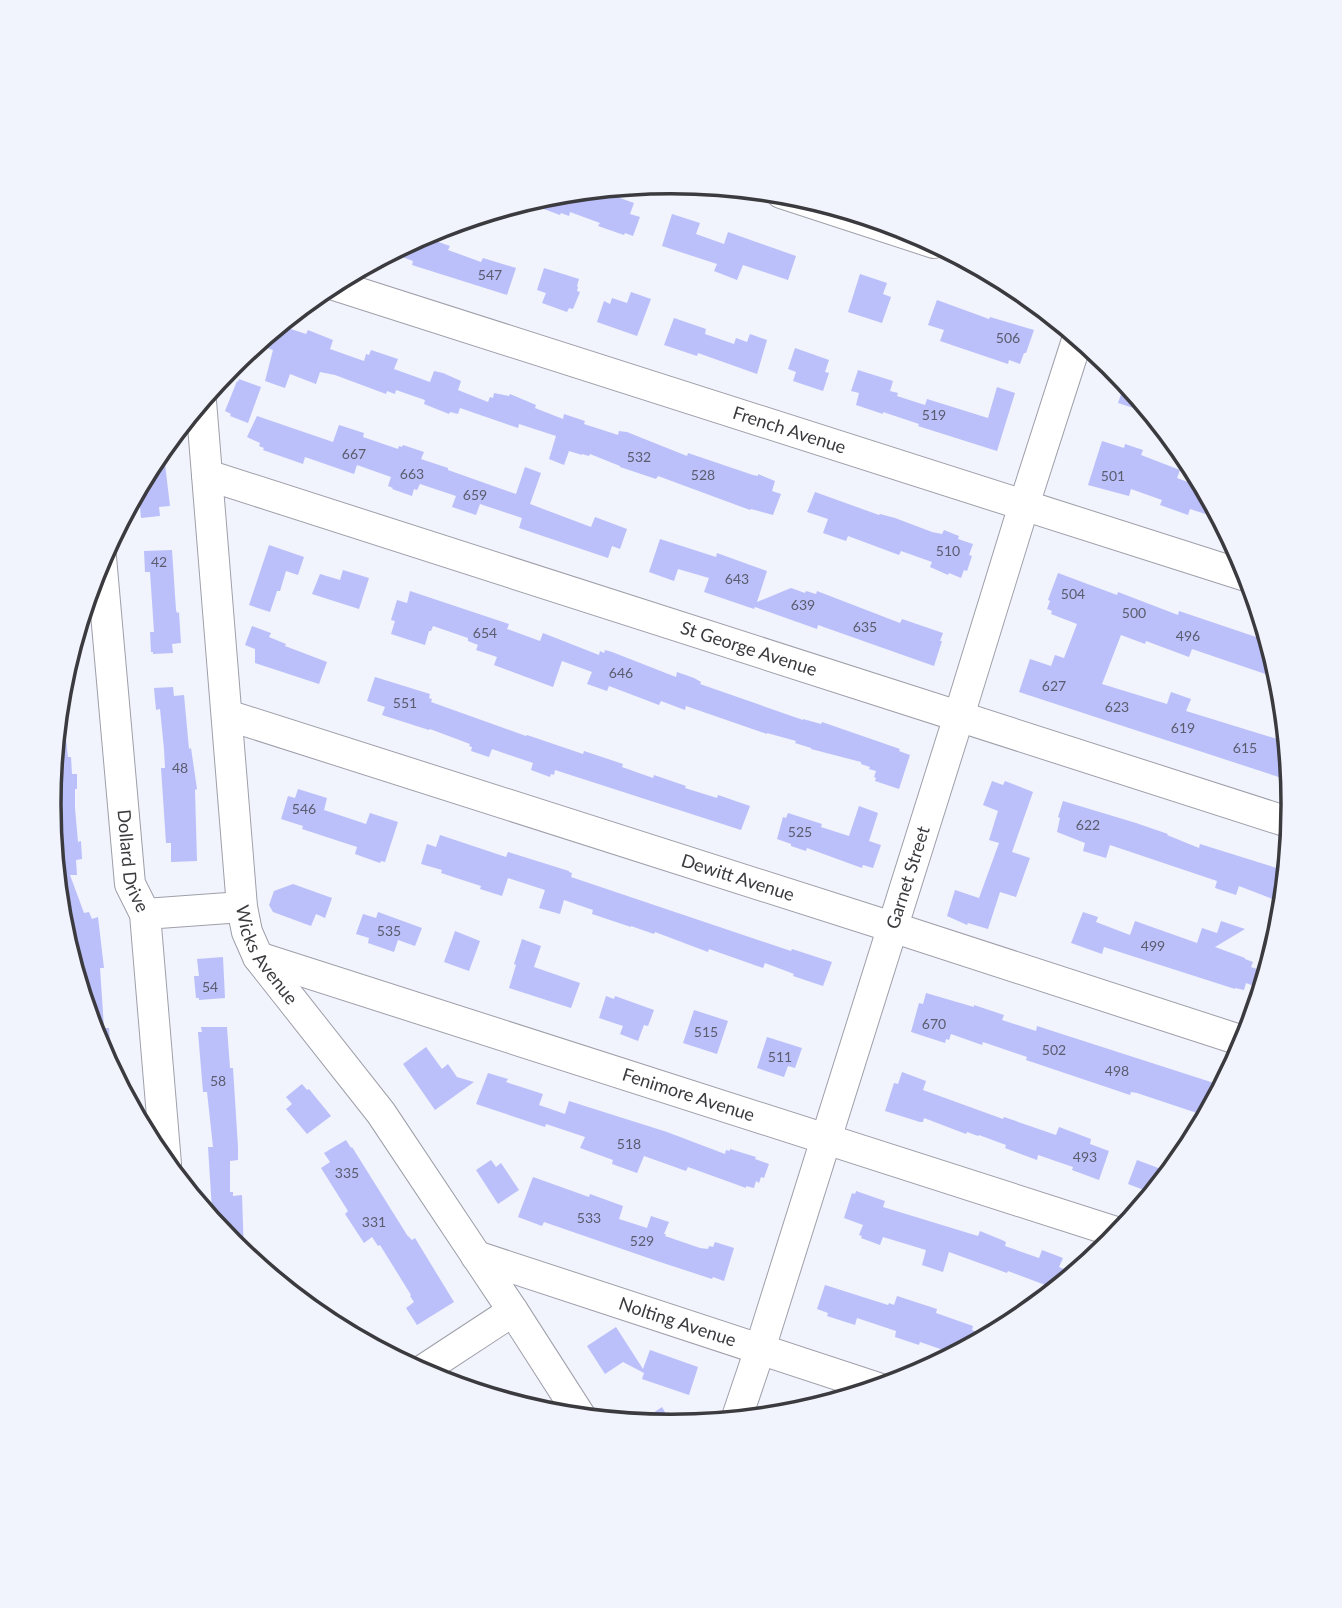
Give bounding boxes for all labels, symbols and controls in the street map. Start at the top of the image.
house number: 547 [478,266,502,283]
house number: 506 [996,329,1020,346]
street label: French Avenue [730,401,849,458]
house number: 519 [922,406,946,423]
house number: 667 [342,445,366,462]
house number: 532 [627,448,651,465]
house number: 663 [400,465,424,482]
house number: 528 [691,466,715,483]
house number: 501 [1101,467,1125,484]
house number: 659 [463,486,487,503]
house number: 510 [936,542,960,559]
house number: 42 [151,553,167,570]
house number: 643 [725,570,749,587]
house number: 504 [1061,585,1085,602]
house number: 639 [791,596,815,613]
house number: 500 [1122,604,1146,621]
street label: St George Avenue [678,616,820,680]
house number: 635 [853,618,877,635]
house number: 654 [473,624,497,641]
house number: 496 [1176,627,1200,644]
house number: 646 [609,664,633,681]
house number: 627 [1042,677,1066,694]
house number: 551 [393,694,417,711]
house number: 623 [1105,698,1129,715]
house number: 619 [1171,719,1195,736]
house number: 615 [1233,739,1257,756]
house number: 48 [172,759,188,776]
house number: 546 [292,800,316,817]
street label: Dollard Drive [113,808,154,916]
house number: 622 [1076,816,1100,833]
house number: 525 [788,823,812,840]
street label: Garnet Street [881,823,934,932]
street label: Dewitt Avenue [679,849,797,905]
street label: Wicks Avenue [232,903,303,1008]
house number: 535 [377,922,401,939]
house number: 499 [1141,937,1165,954]
house number: 54 [202,978,218,995]
house number: 670 [922,1015,946,1032]
house number: 515 [694,1023,718,1040]
house number: 502 [1042,1041,1066,1058]
house number: 511 [768,1048,792,1065]
house number: 498 [1105,1062,1129,1079]
street label: Fenimore Avenue [620,1063,758,1126]
house number: 58 [210,1072,226,1089]
house number: 518 [617,1135,641,1152]
house number: 493 [1073,1148,1097,1165]
house number: 335 [335,1164,359,1181]
house number: 533 [577,1209,601,1226]
house number: 331 [362,1213,386,1230]
house number: 529 [630,1232,654,1249]
street label: Nolting Avenue [616,1292,739,1351]

